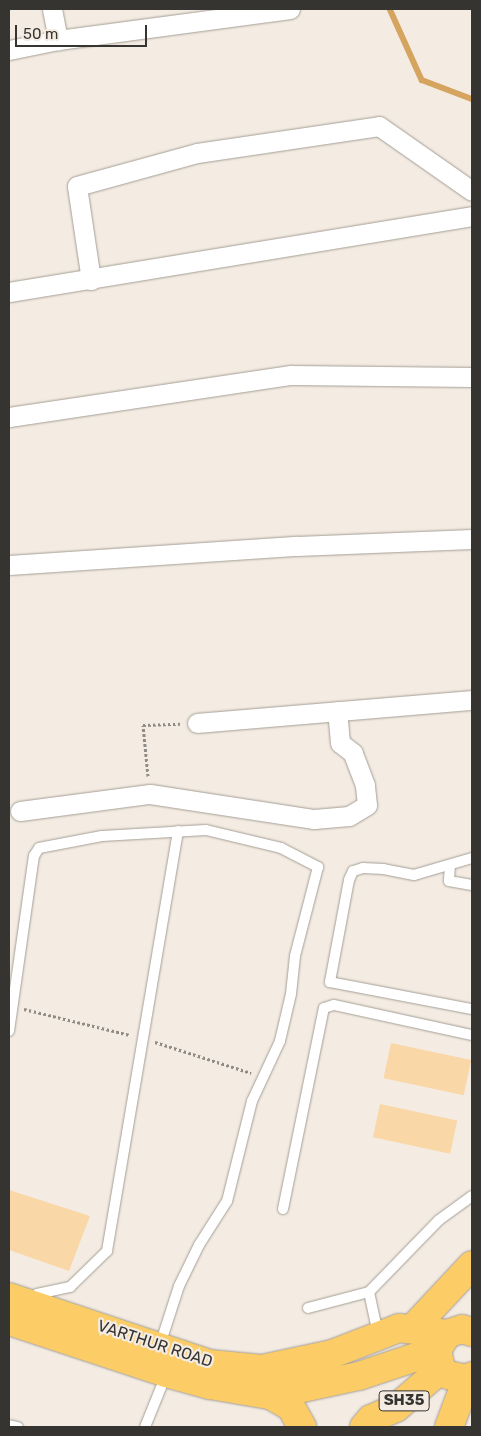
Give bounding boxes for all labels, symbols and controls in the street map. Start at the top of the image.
scale bar [18,15,150,47]
text: 50 m [23,25,58,43]
street label: VARTHUR ROAD [95,1316,215,1372]
road number: SH35 [378,1388,430,1414]

